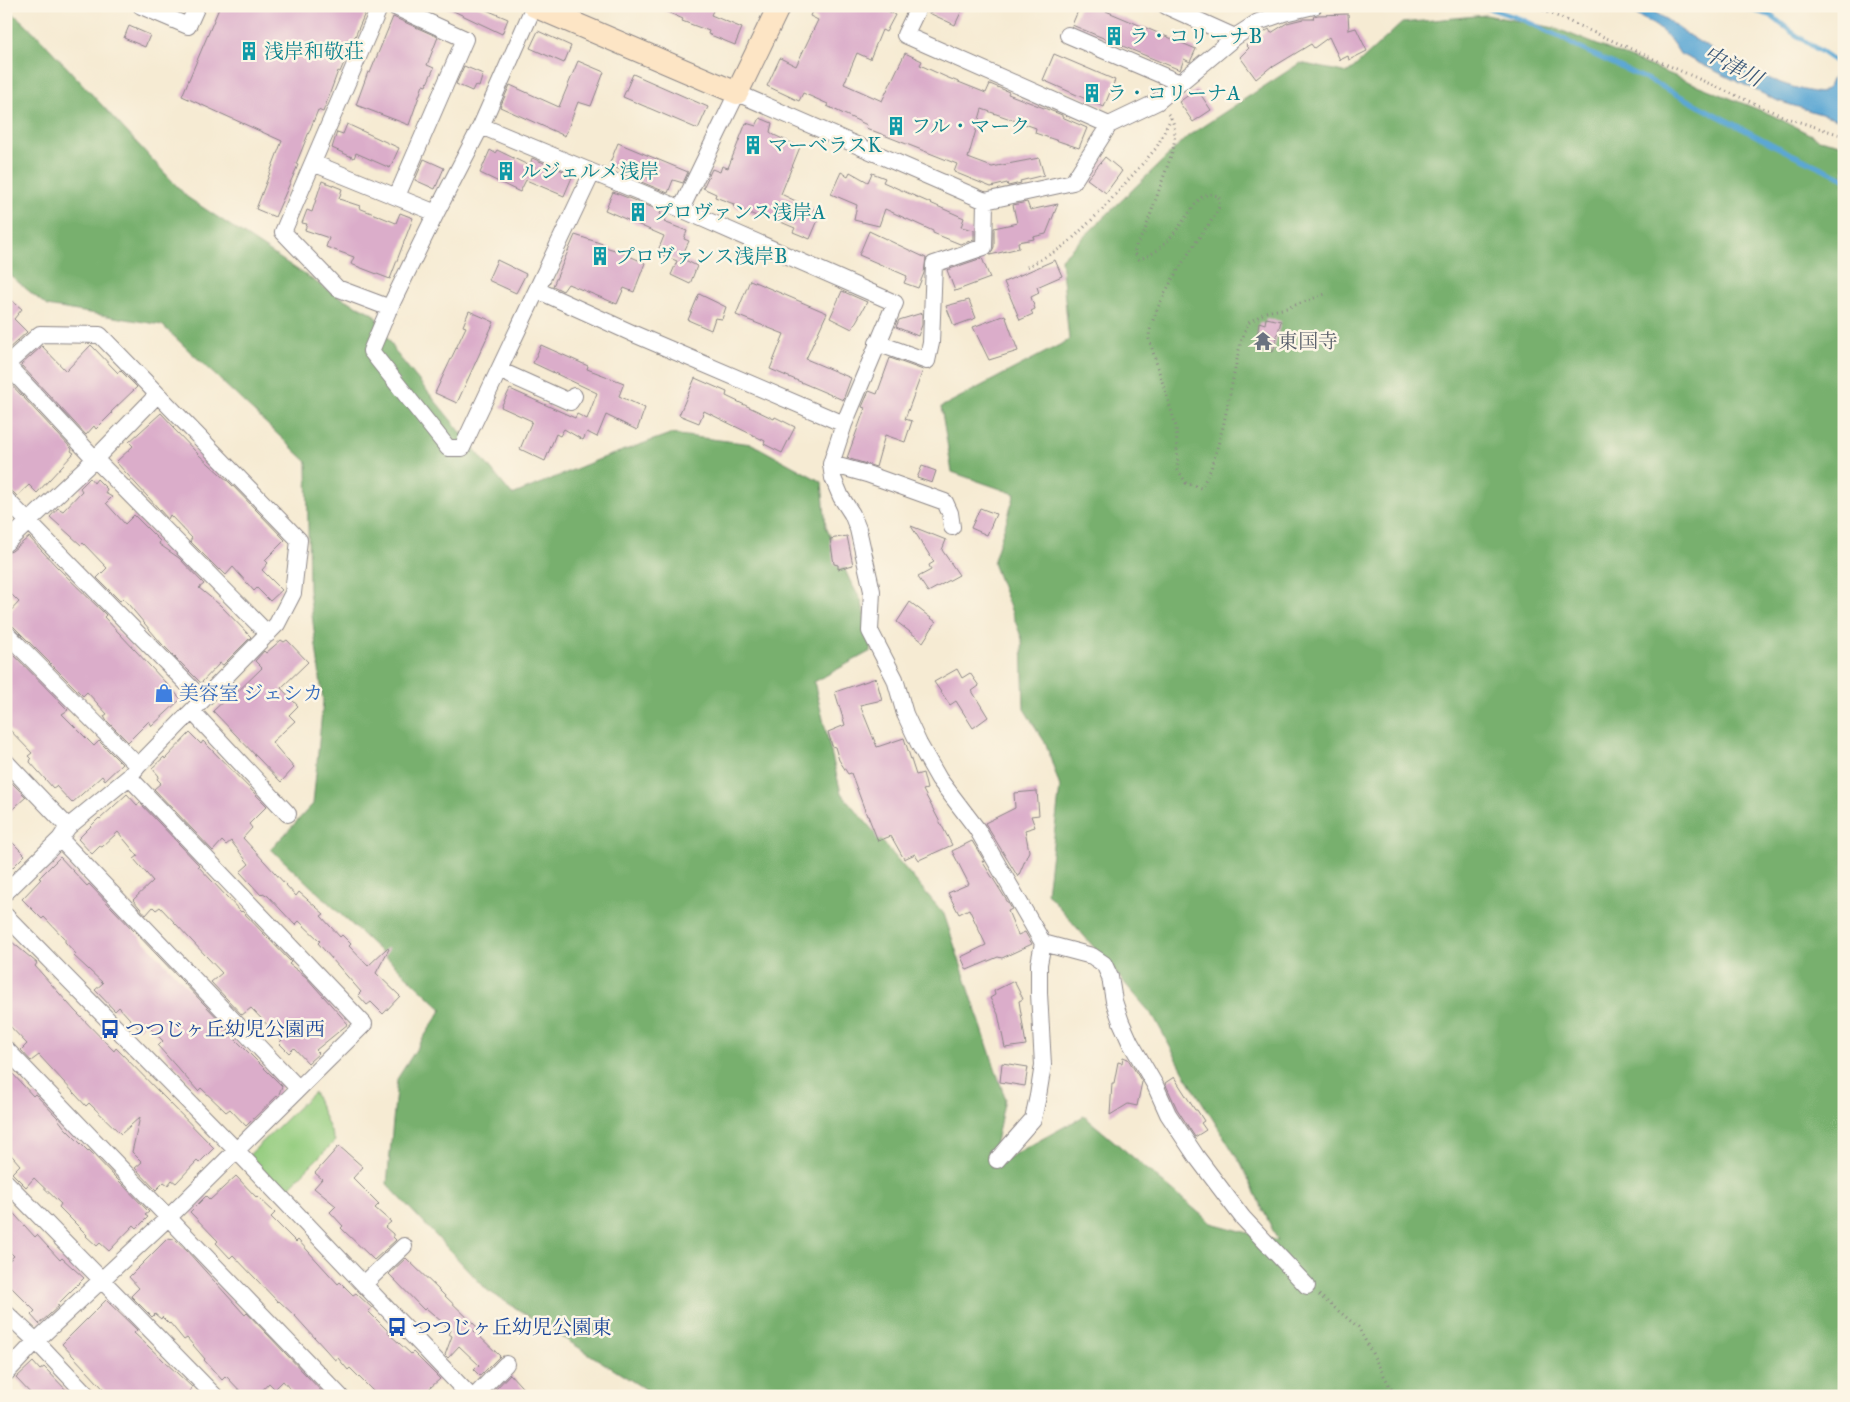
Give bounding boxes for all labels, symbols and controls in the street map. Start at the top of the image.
place label: ラ・コリーナB [1129,24,1262,48]
building icon: ラ・コリーナB [1103,25,1125,47]
place label: 浅岸和敬荘 [264,39,364,63]
building icon: 浅岸和敬荘 [238,40,260,62]
water label: 中津川 [1699,40,1769,93]
place label: ラ・コリーナA [1107,81,1241,105]
building icon: ラ・コリーナA [1081,82,1103,104]
place label: フル・マーク [911,114,1030,138]
building icon: フル・マーク [885,115,907,137]
place label: マーベラスK [768,133,882,157]
building icon: マーベラスK [742,134,764,156]
place label: ルジェルメ浅岸 [521,159,660,183]
building icon: ルジェルメ浅岸 [495,160,517,182]
place label: プロヴァンス浅岸A [653,200,826,224]
building icon: プロヴァンス浅岸A [627,201,649,223]
place label: プロヴァンス浅岸B [615,244,787,268]
building icon: プロヴァンス浅岸B [589,245,611,267]
place label: 東国寺 [1278,329,1338,353]
temple icon: 東国寺 [1252,330,1274,352]
place label: 美容室 ジェシカ [179,681,323,705]
shop icon: 美容室 ジェシカ [153,682,175,704]
place label: つつじヶ丘幼児公園西 [125,1017,325,1041]
bus stop icon: つつじヶ丘幼児公園西 [99,1018,121,1040]
place label: つつじヶ丘幼児公園東 [412,1315,612,1339]
bus stop icon: つつじヶ丘幼児公園東 [386,1316,408,1338]

